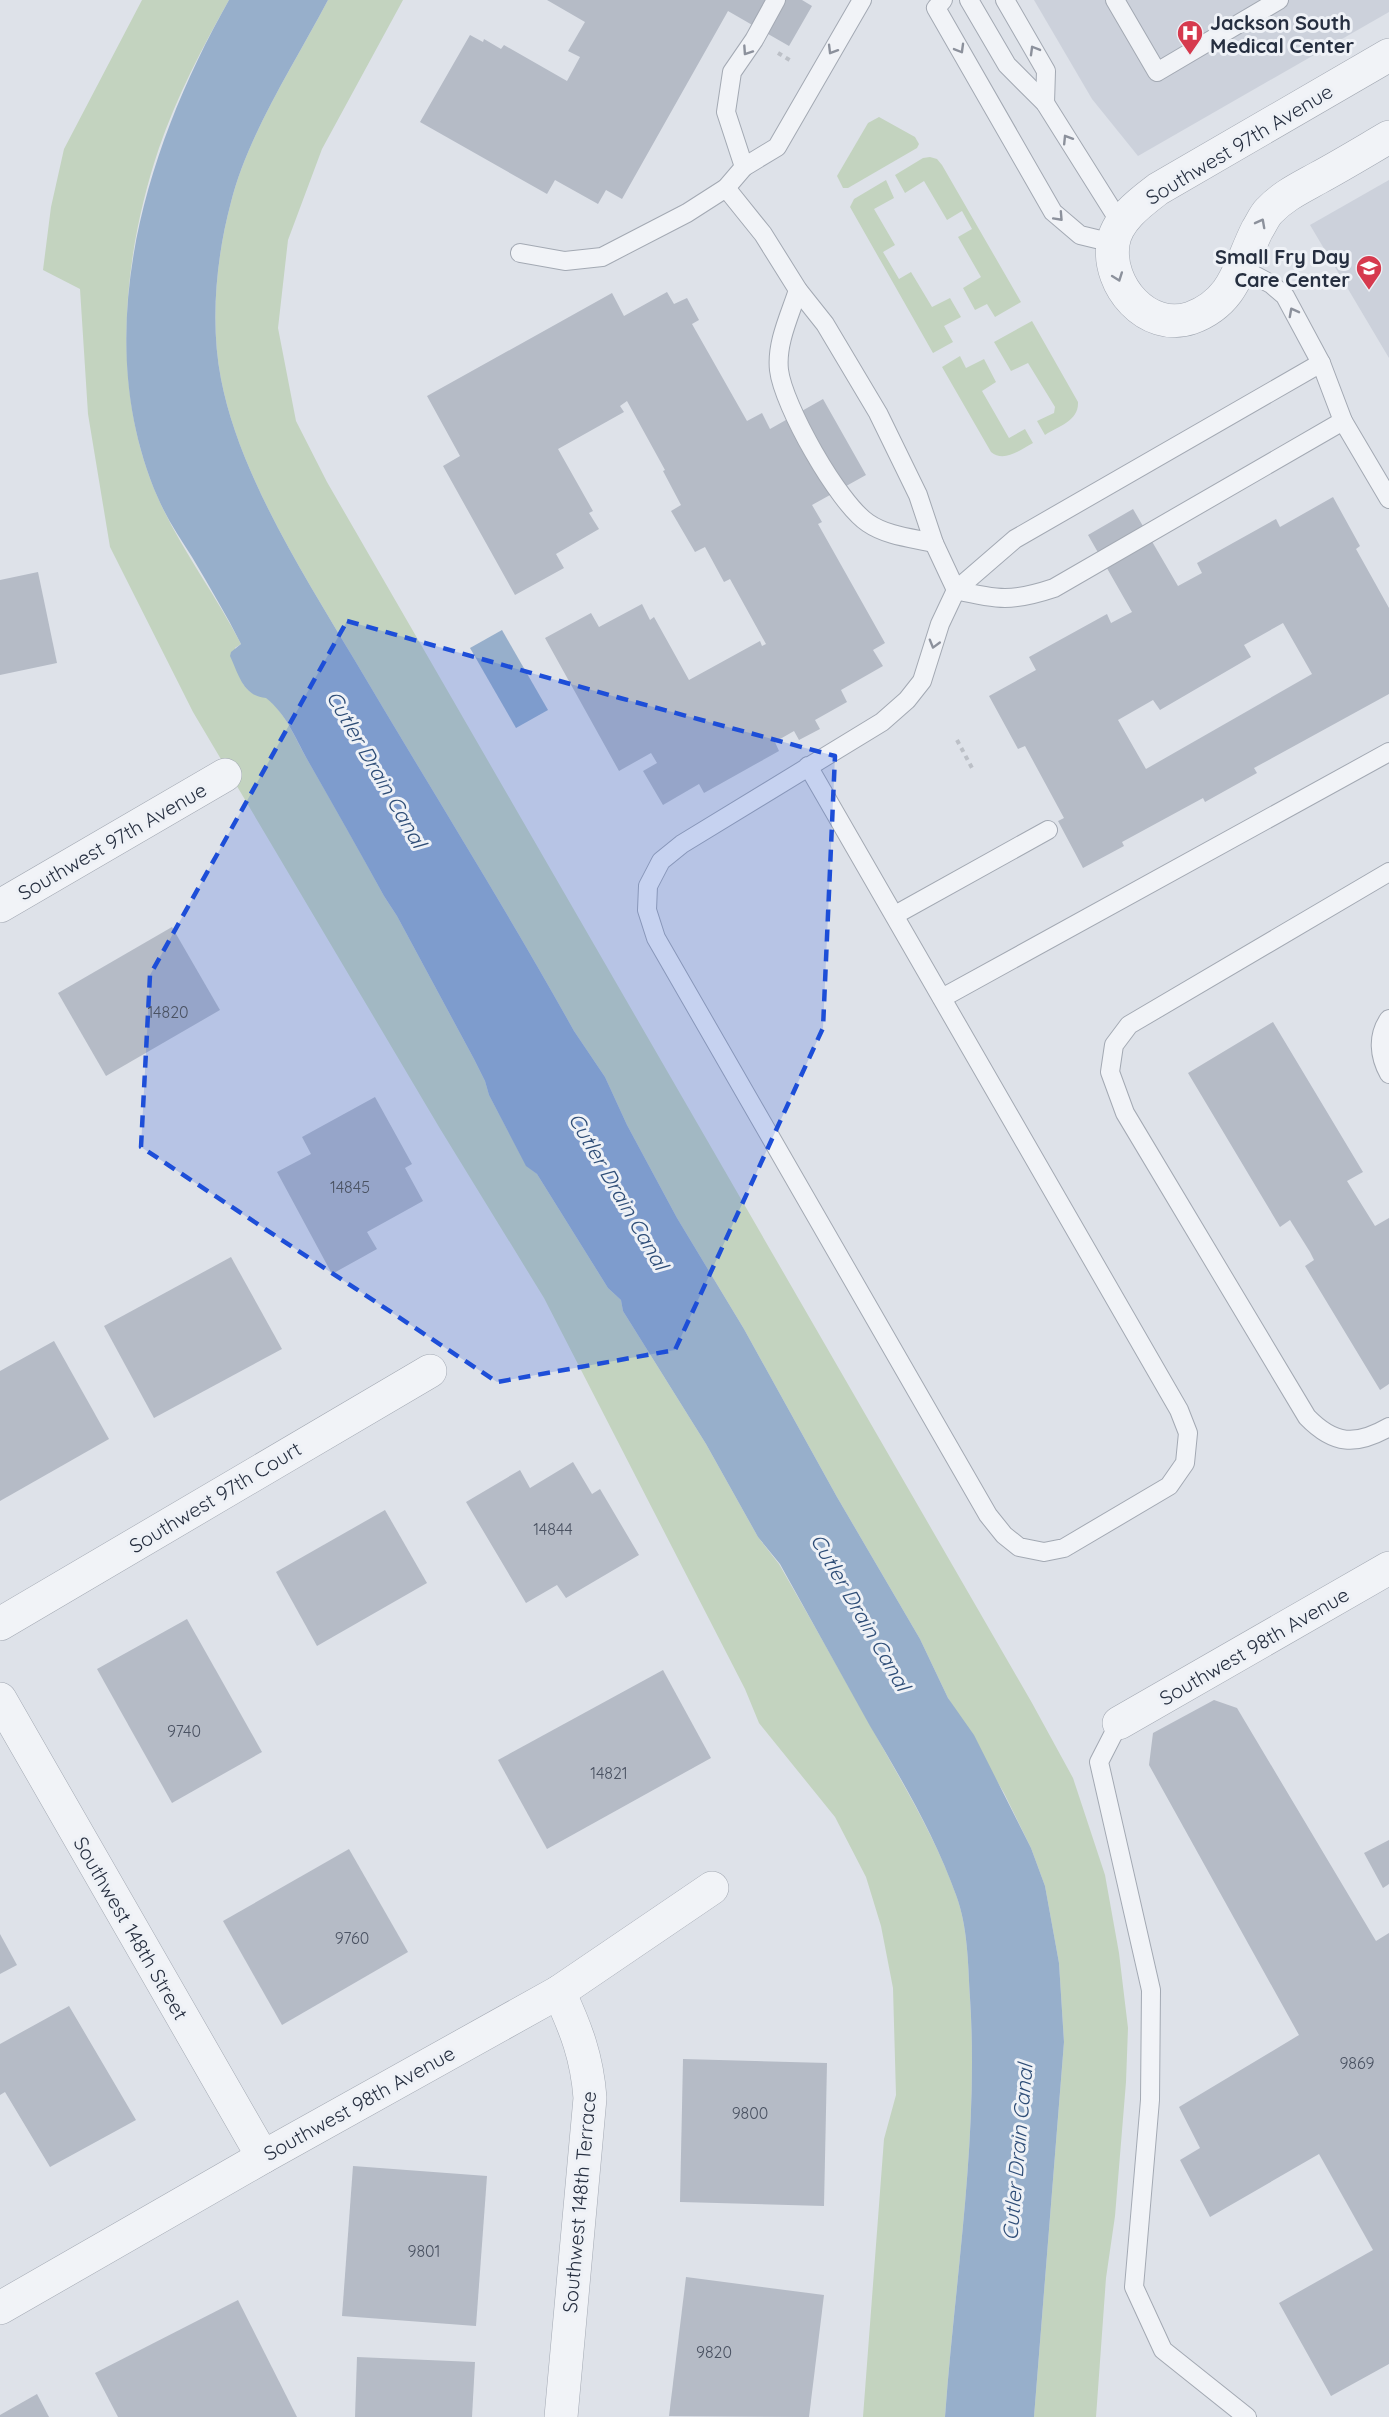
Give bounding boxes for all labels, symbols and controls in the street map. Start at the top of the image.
place label: Jackson South Medical Center [1210,10,1355,58]
hospital icon: Jackson South Medical Center [1175,18,1205,56]
one-way arrow [953,43,964,53]
one-way arrow [743,44,754,55]
one-way arrow [828,44,840,54]
one-way arrow [1029,45,1041,56]
street label: Southwest 97th Avenue [1141,78,1337,210]
one-way arrow [1063,135,1075,145]
one-way arrow [1052,210,1063,221]
one-way arrow [1254,219,1265,229]
place label: Small Fry Day Care Center [1215,244,1350,292]
school or university icon: Small Fry Day Care Center [1354,253,1384,291]
one-way arrow [1110,271,1123,282]
one-way arrow [1289,307,1300,318]
one-way arrow [929,638,941,649]
water label: Cutler Drain Canal [321,686,434,854]
street label: Southwest 97th Avenue [13,777,211,905]
house number: 14820 [147,1002,189,1022]
water label: Cutler Drain Canal [563,1108,676,1276]
house number: 14845 [330,1177,370,1197]
street label: Southwest 97th Court [124,1436,306,1558]
house number: 14844 [533,1519,573,1539]
water label: Cutler Drain Canal [805,1529,918,1697]
street label: Southwest 98th Avenue [1155,1581,1353,1711]
house number: 9740 [167,1721,201,1741]
house number: 14821 [590,1763,628,1783]
street label: Southwest 148th Street [68,1832,194,2024]
house number: 9760 [335,1928,369,1948]
street label: Southwest 98th Avenue [259,2040,459,2166]
house number: 9869 [1339,2053,1375,2073]
water label: Cutler Drain Canal [996,2060,1038,2241]
street label: Southwest 148th Terrace [557,2090,601,2314]
house number: 9800 [732,2103,768,2123]
house number: 9801 [407,2241,441,2261]
house number: 9820 [696,2342,732,2362]

